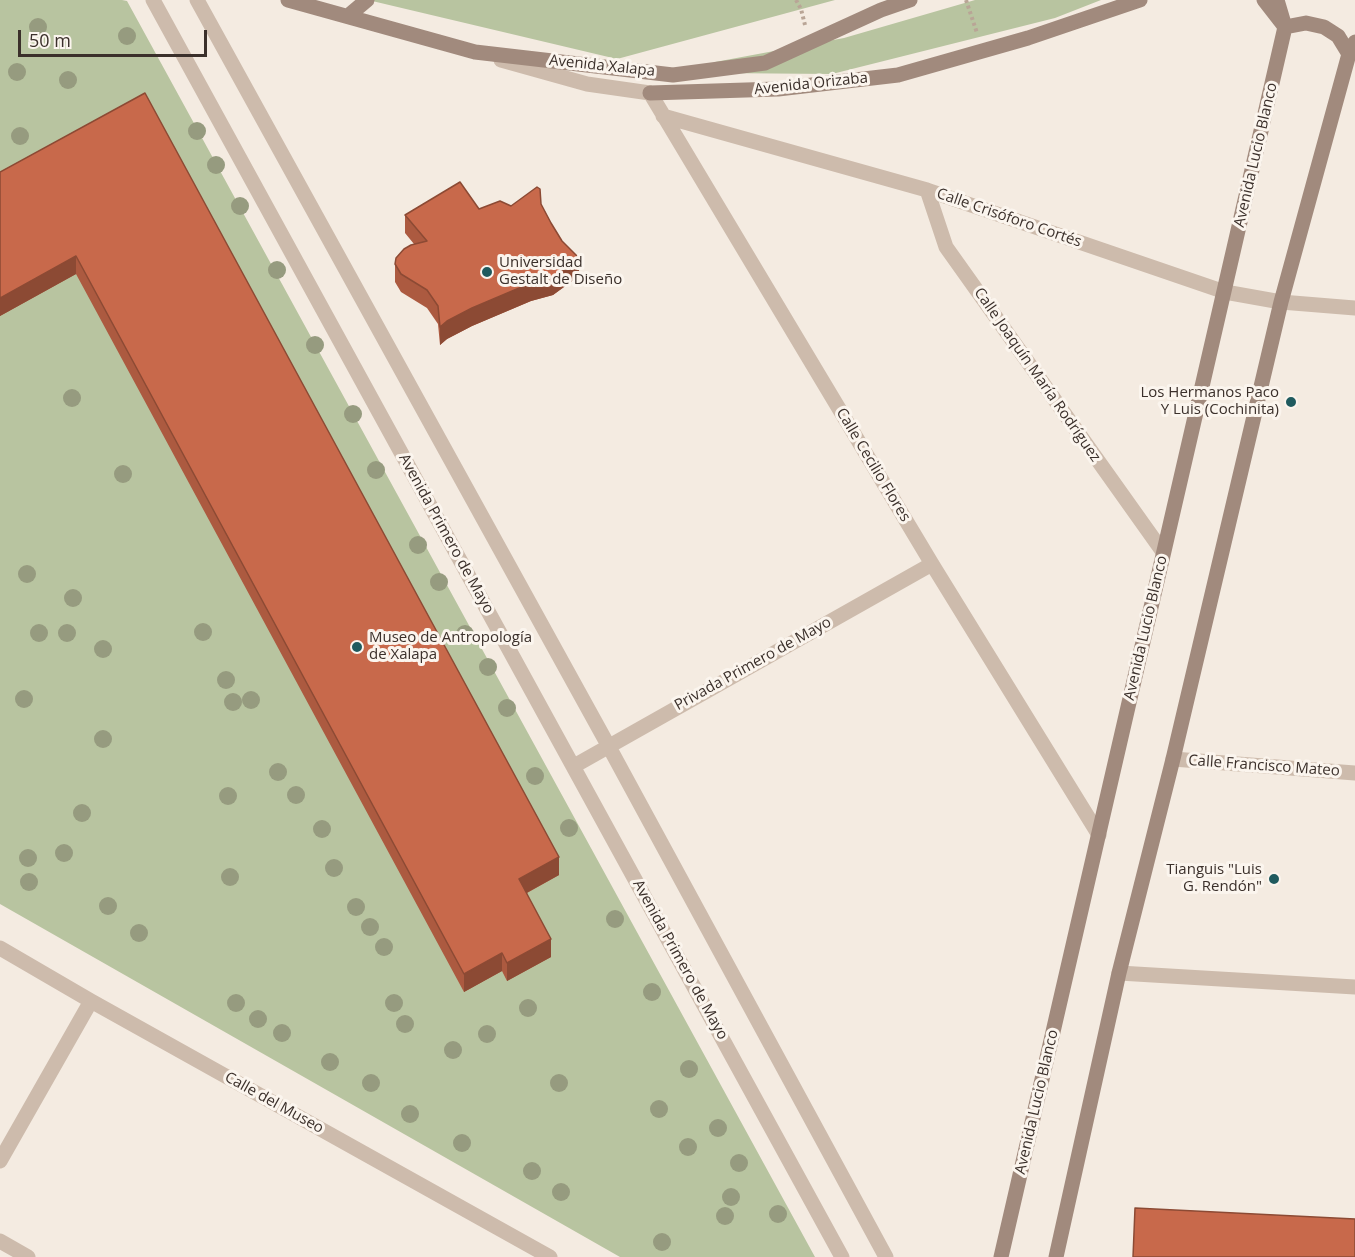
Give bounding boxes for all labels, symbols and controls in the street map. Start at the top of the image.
scale bar [21,18,210,56]
text: 50 m [29,28,71,52]
street label: Avenida Xalapa [548,51,656,81]
street label: Avenida Orizaba [753,69,869,99]
street label: Avenida Lucio Blanco [1231,81,1281,229]
street label: Calle Crisóforo Cortés [934,185,1084,251]
place label: Universidad Gestalt de Diseño [499,254,622,289]
marker: Universidad Gestalt de Diseño [480,265,494,279]
street label: Calle Joaquín María Rodríguez [970,284,1104,466]
place label: Los Hermanos Paco Y Luis (Cochinita) [1140,384,1279,419]
marker: Los Hermanos Paco Y Luis (Cochinita) [1284,395,1298,409]
street label: Calle Cecilio Flores [832,405,914,525]
street label: Avenida Primero de Mayo [395,451,497,617]
street label: Avenida Lucio Blanco [1121,554,1171,702]
street label: Privada Primero de Mayo [672,613,834,715]
place label: Museo de Antropología de Xalapa [369,629,532,664]
marker: Museo de Antropología de Xalapa [350,640,364,654]
street label: Calle Francisco Mateo [1188,752,1340,780]
place label: Tianguis "Luis G. Rendón" [1166,861,1262,896]
marker: Tianguis "Luis G. Rendón" [1267,872,1281,886]
street label: Avenida Primero de Mayo [629,877,731,1043]
street label: Avenida Lucio Blanco [1012,1028,1062,1176]
street label: Calle del Museo [221,1068,327,1138]

